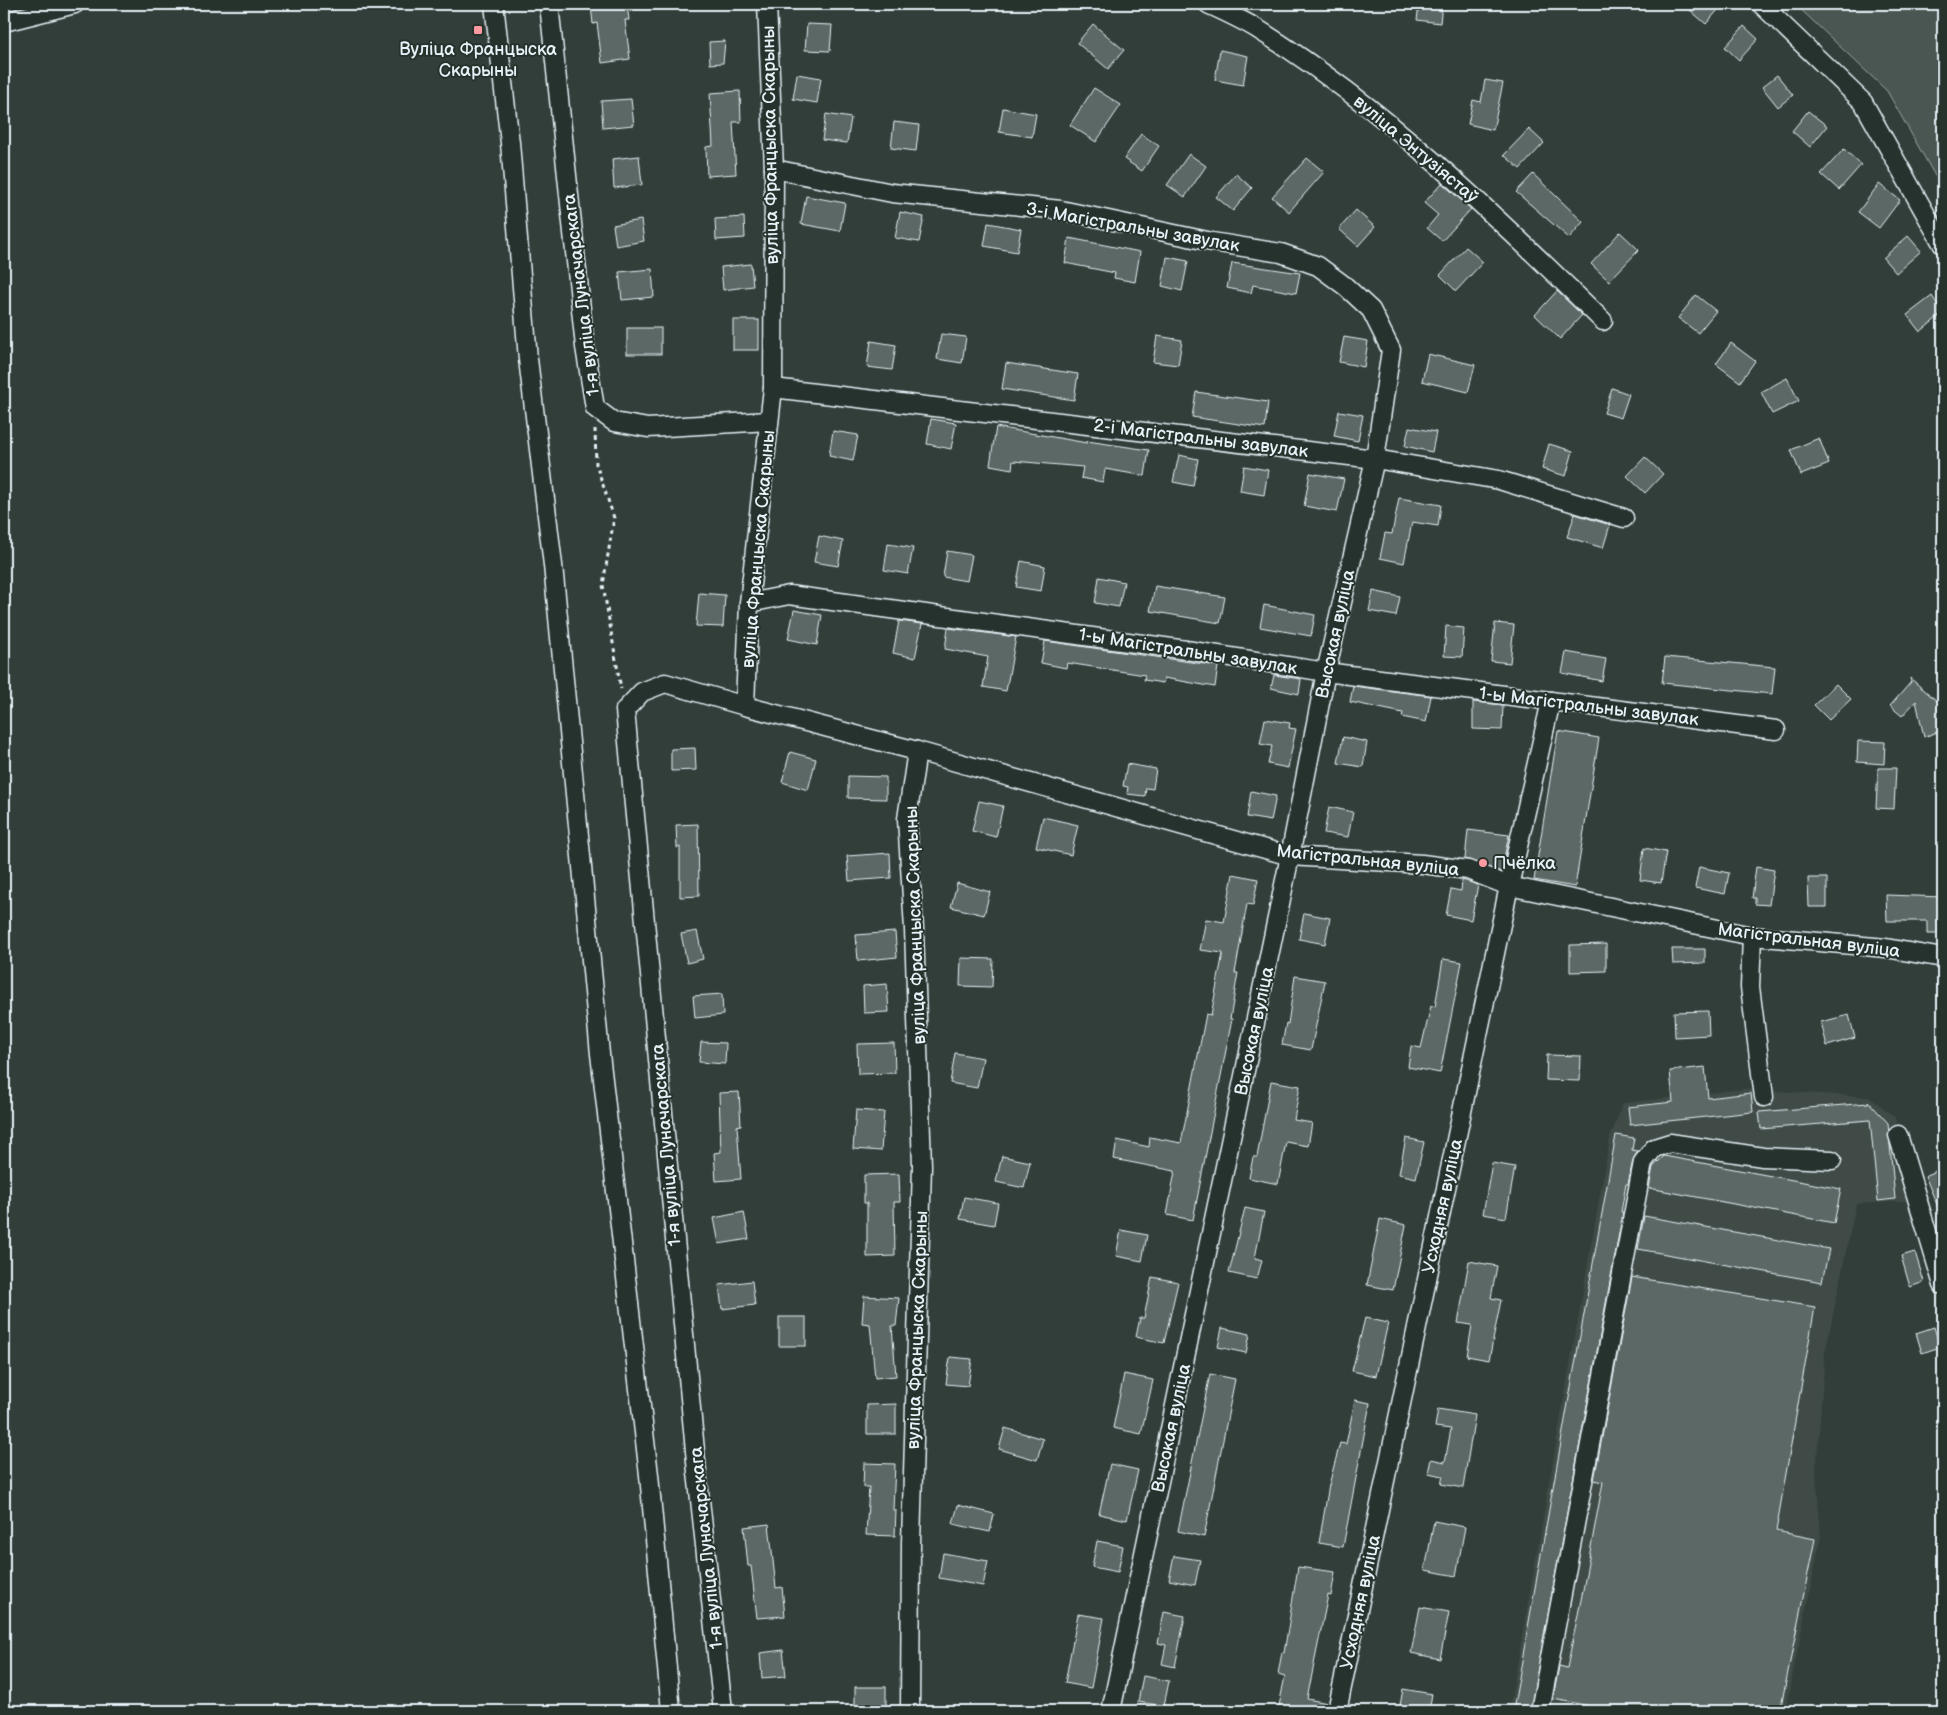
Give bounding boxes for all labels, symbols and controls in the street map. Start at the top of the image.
marker: Вуліца Францыска Скарыны [472,24,484,36]
street label: вуліца Францыска Скарыны [758,25,783,265]
place label: Вуліца Францыска Скарыны [399,39,557,81]
street label: вуліца Энтузіястаў [1349,91,1483,208]
street label: 1-я вуліца Луначарскага [559,192,604,397]
street label: 3-і Магістральны завулак [1024,198,1242,257]
street label: 2-і Магістральны завулак [1092,415,1310,462]
street label: вуліца Францыска Скарыны [738,429,779,669]
street label: Высокая вуліца [1312,568,1359,700]
street label: 1-ы Магістральны завулак [1077,624,1299,679]
street label: 1-ы Магістральны завулак [1478,683,1700,730]
street label: вуліца Францыска Скарыны [901,805,930,1045]
street label: Магістральная вуліца [1276,840,1461,881]
place label: Пчёлка [1493,853,1556,874]
marker: Пчёлка [1477,857,1489,869]
street label: Магістральная вуліца [1717,919,1902,962]
street label: Высокая вуліца [1231,965,1278,1097]
street label: 1-я вуліца Луначарскага [647,1042,686,1247]
street label: Усходняя вуліца [1418,1137,1467,1275]
street label: вуліца Францыска Скарыны [903,1210,932,1450]
street label: Высокая вуліца [1148,1362,1195,1494]
street label: 1-я вуліца Луначарскага [685,1445,728,1650]
street label: Усходняя вуліца [1336,1533,1385,1671]

